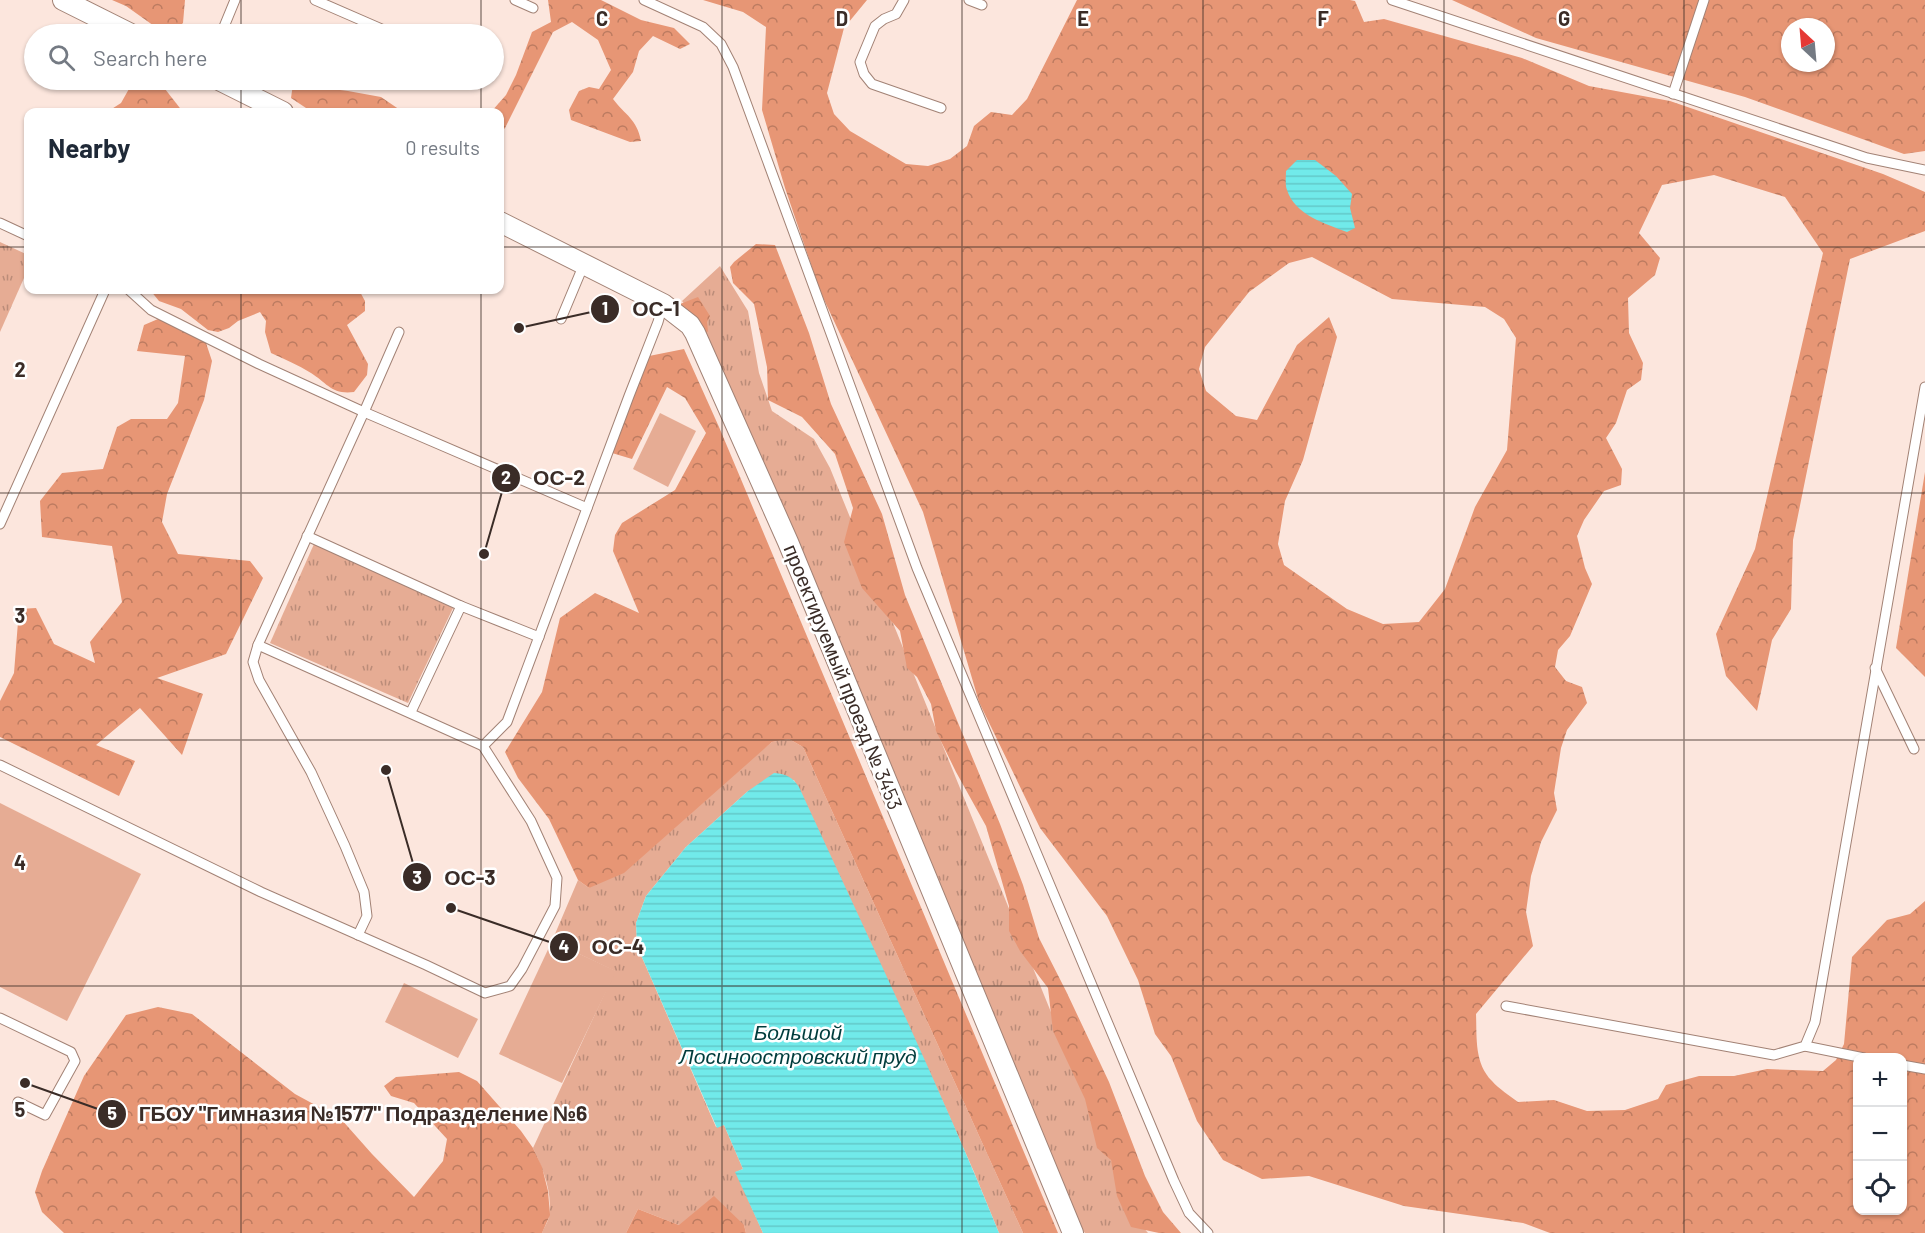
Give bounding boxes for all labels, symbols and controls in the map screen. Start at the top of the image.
text: C [596,6,608,30]
text: D [836,6,848,30]
text: E [1077,6,1089,30]
text: F [1317,6,1329,30]
text: G [1558,6,1570,30]
north arrow [1781,18,1835,72]
search box [24,24,504,90]
icon: search [45,41,78,74]
text: Search here [93,44,207,70]
text: Nearby [48,132,130,163]
text: 0 results [405,135,480,159]
callout: ОС-1 [590,289,691,328]
text: ОС-1 [632,295,680,320]
text: 1 [602,297,608,319]
text: 2 [14,357,26,381]
callout: ОС-2 [491,458,597,497]
text: ОС-2 [533,464,585,489]
text: 2 [501,466,511,488]
street label: проектируемый проезд № 3453 [780,540,908,813]
text: 3 [15,603,25,627]
text: 4 [14,850,26,874]
callout: ОС-3 [402,858,507,897]
text: ОС-3 [444,864,496,889]
text: 3 [412,866,422,888]
callout: ОС-4 [549,927,656,966]
text: ОС-4 [592,933,644,958]
text: 4 [559,935,570,957]
water label: Большой Лосиноостровский пруд [677,1019,917,1068]
map controls [1853,1053,1907,1215]
button: + [1853,1053,1907,1107]
callout: ГБОУ "Гимназия №1577" Подразделение №6 [97,1095,600,1134]
text: 5 [15,1097,26,1121]
text: ГБОУ "Гимназия №1577" Подразделение №6 [139,1100,587,1125]
text: 5 [107,1102,117,1124]
button: − [1853,1107,1907,1161]
button: locate [1853,1161,1907,1215]

